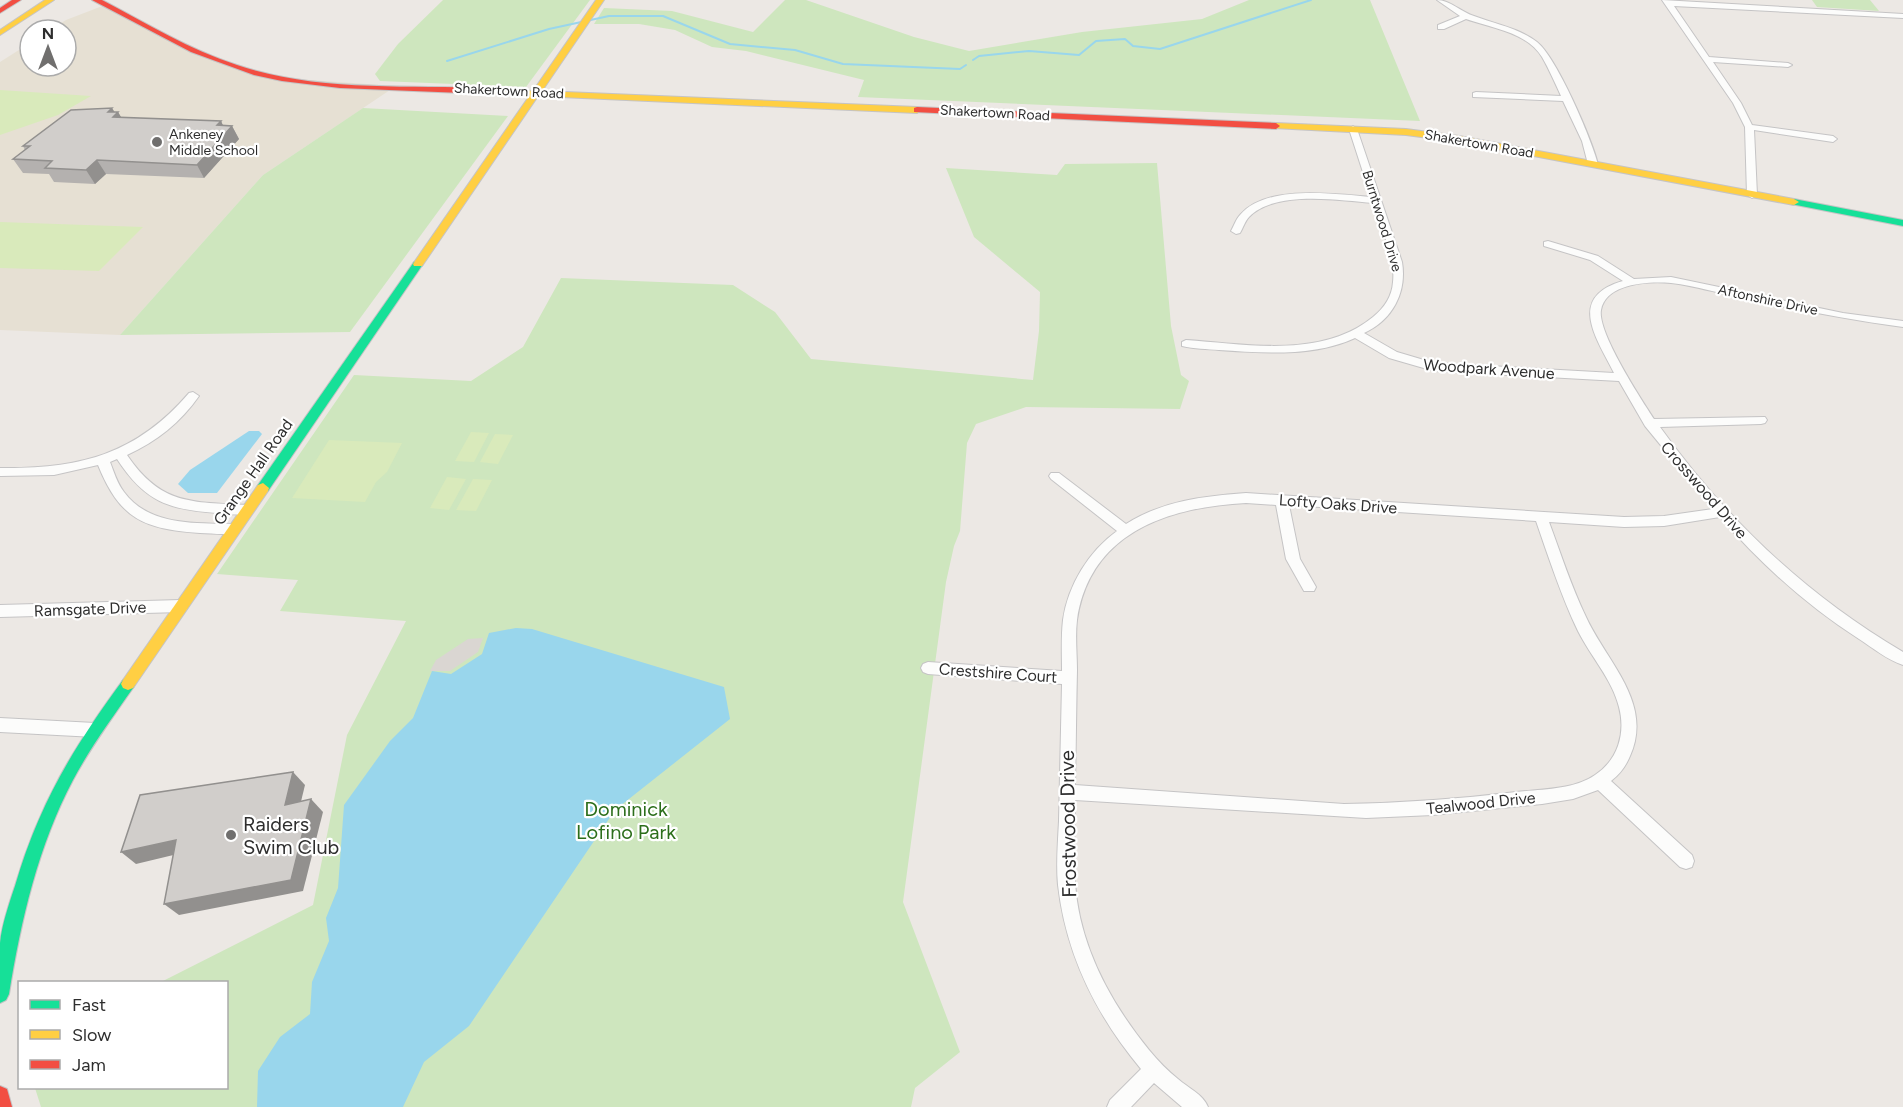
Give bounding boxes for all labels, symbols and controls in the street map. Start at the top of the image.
north arrow [18,18,78,78]
text: N [42,24,54,43]
street label: Shakertown Road [454,80,564,102]
street label: Shakertown Road [940,102,1050,124]
place label: Ankeney Middle School [169,126,258,159]
street label: Shakertown Road [1423,126,1535,162]
marker: Ankeney Middle School [150,135,164,149]
street label: Burntwood Drive [1358,168,1406,274]
street label: Aftonshire Drive [1717,281,1820,319]
street label: Woodpark Avenue [1423,355,1556,383]
street label: Grange Hall Road [209,415,297,529]
street label: Crosswood Drive [1657,438,1751,543]
street label: Lofty Oaks Drive [1278,490,1398,518]
street label: Ramsgate Drive [33,598,147,620]
street label: Crestshire Court [938,659,1058,687]
street label: Frostwood Drive [1055,750,1081,898]
street label: Tealwood Drive [1426,788,1537,818]
park label: Dominick Lofino Park [576,797,676,844]
place label: Raiders Swim Club [243,812,339,859]
marker: Raiders Swim Club [224,828,238,842]
legend [18,981,228,1089]
text: Fast [72,994,106,1016]
text: Slow [72,1024,111,1046]
text: Jam [72,1054,106,1076]

